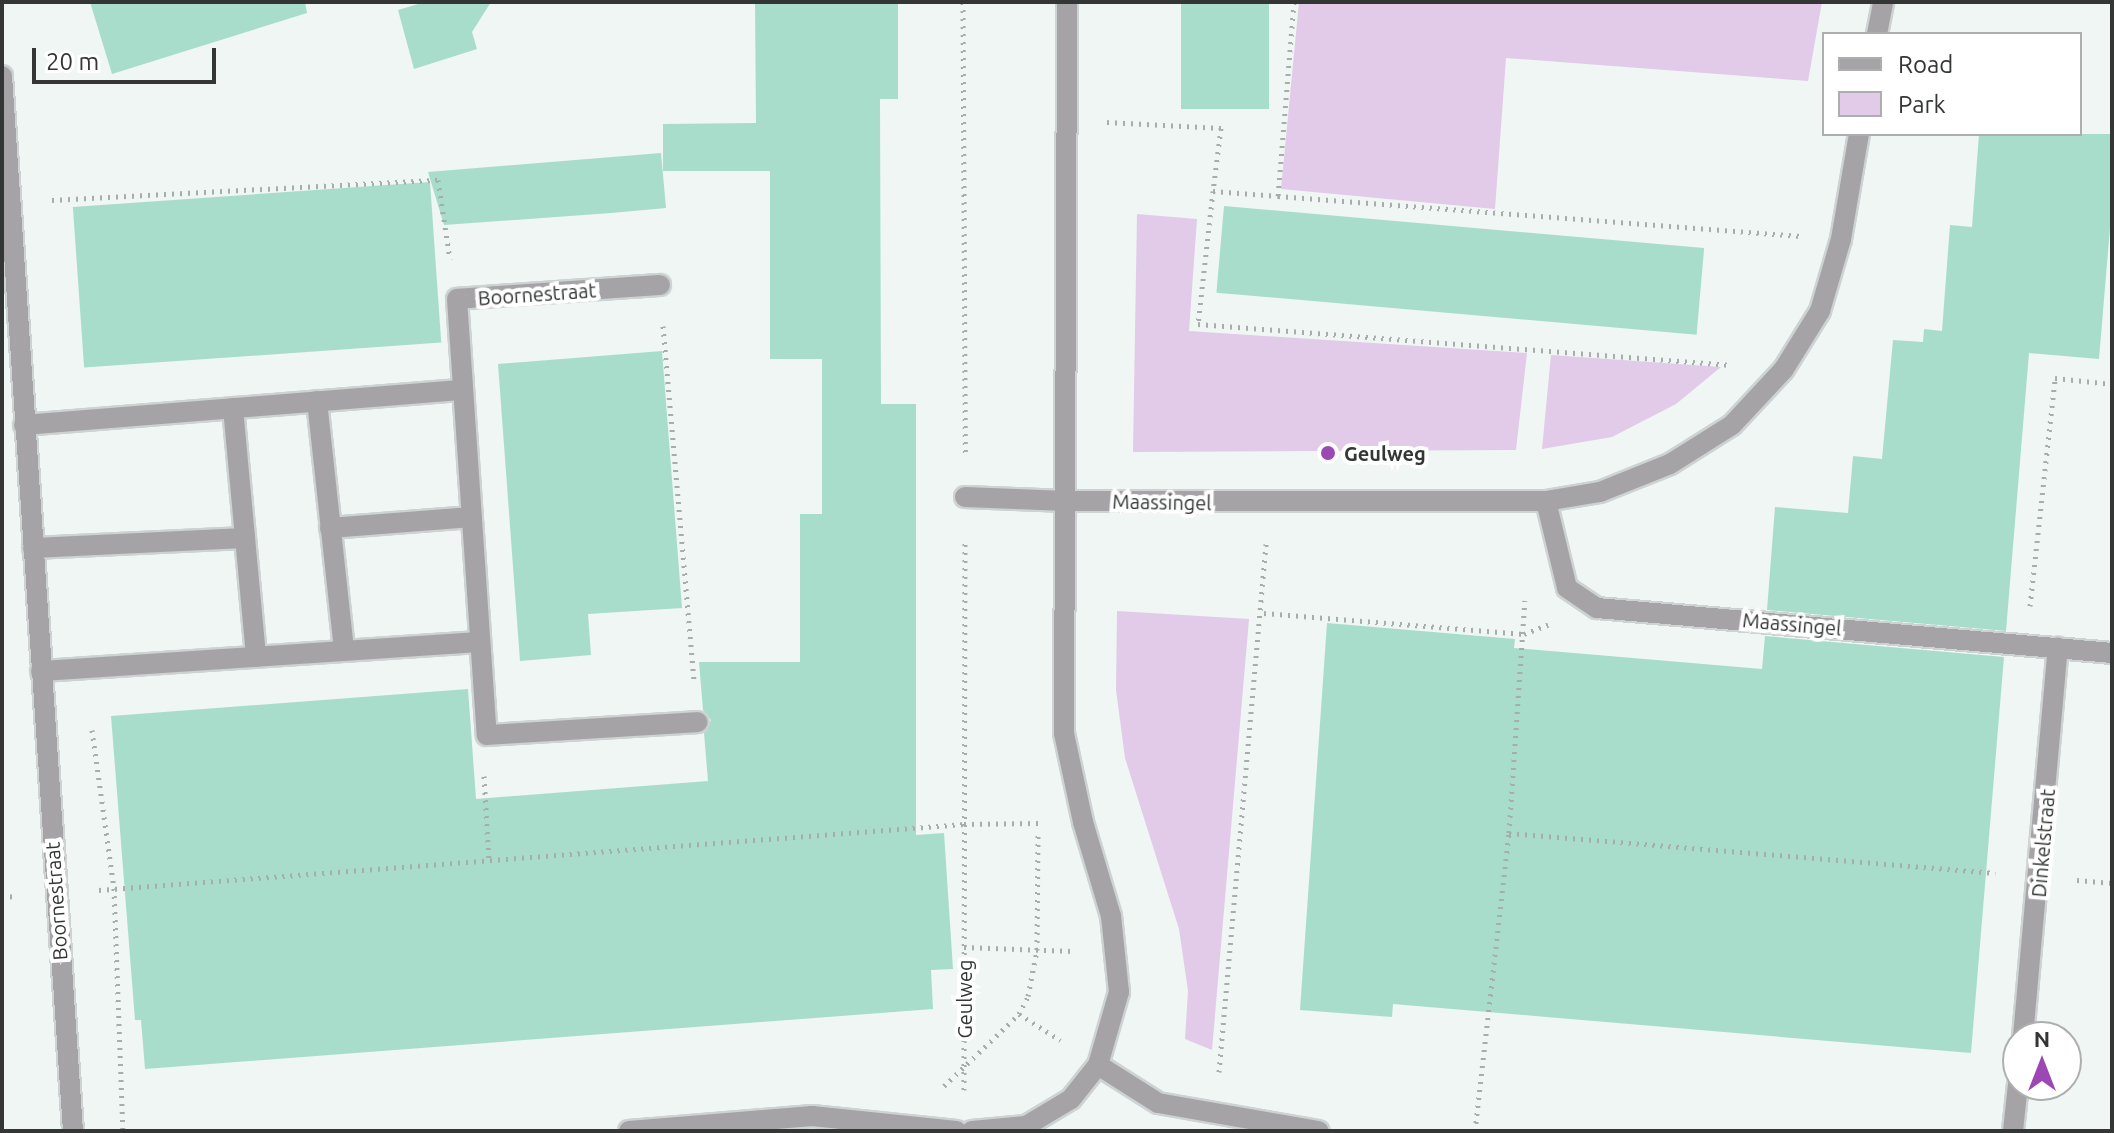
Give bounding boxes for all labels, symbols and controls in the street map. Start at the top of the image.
scale bar [36,32,220,82]
legend [1822,32,2082,136]
text: 20 m [46,48,99,75]
text: Road [1898,51,1953,78]
text: Park [1898,91,1946,118]
street label: Boornestraat [477,278,597,310]
place label: Geulweg [1344,441,1426,465]
marker: Geulweg [1319,444,1337,462]
street label: Maassingel [1112,489,1212,515]
street label: Maassingel [1741,608,1843,640]
street label: Dinkelstraat [2026,788,2060,898]
street label: Boornestraat [40,841,72,961]
street label: Geulweg [952,960,976,1038]
north arrow [2002,1021,2082,1101]
text: N [2034,1026,2050,1051]

